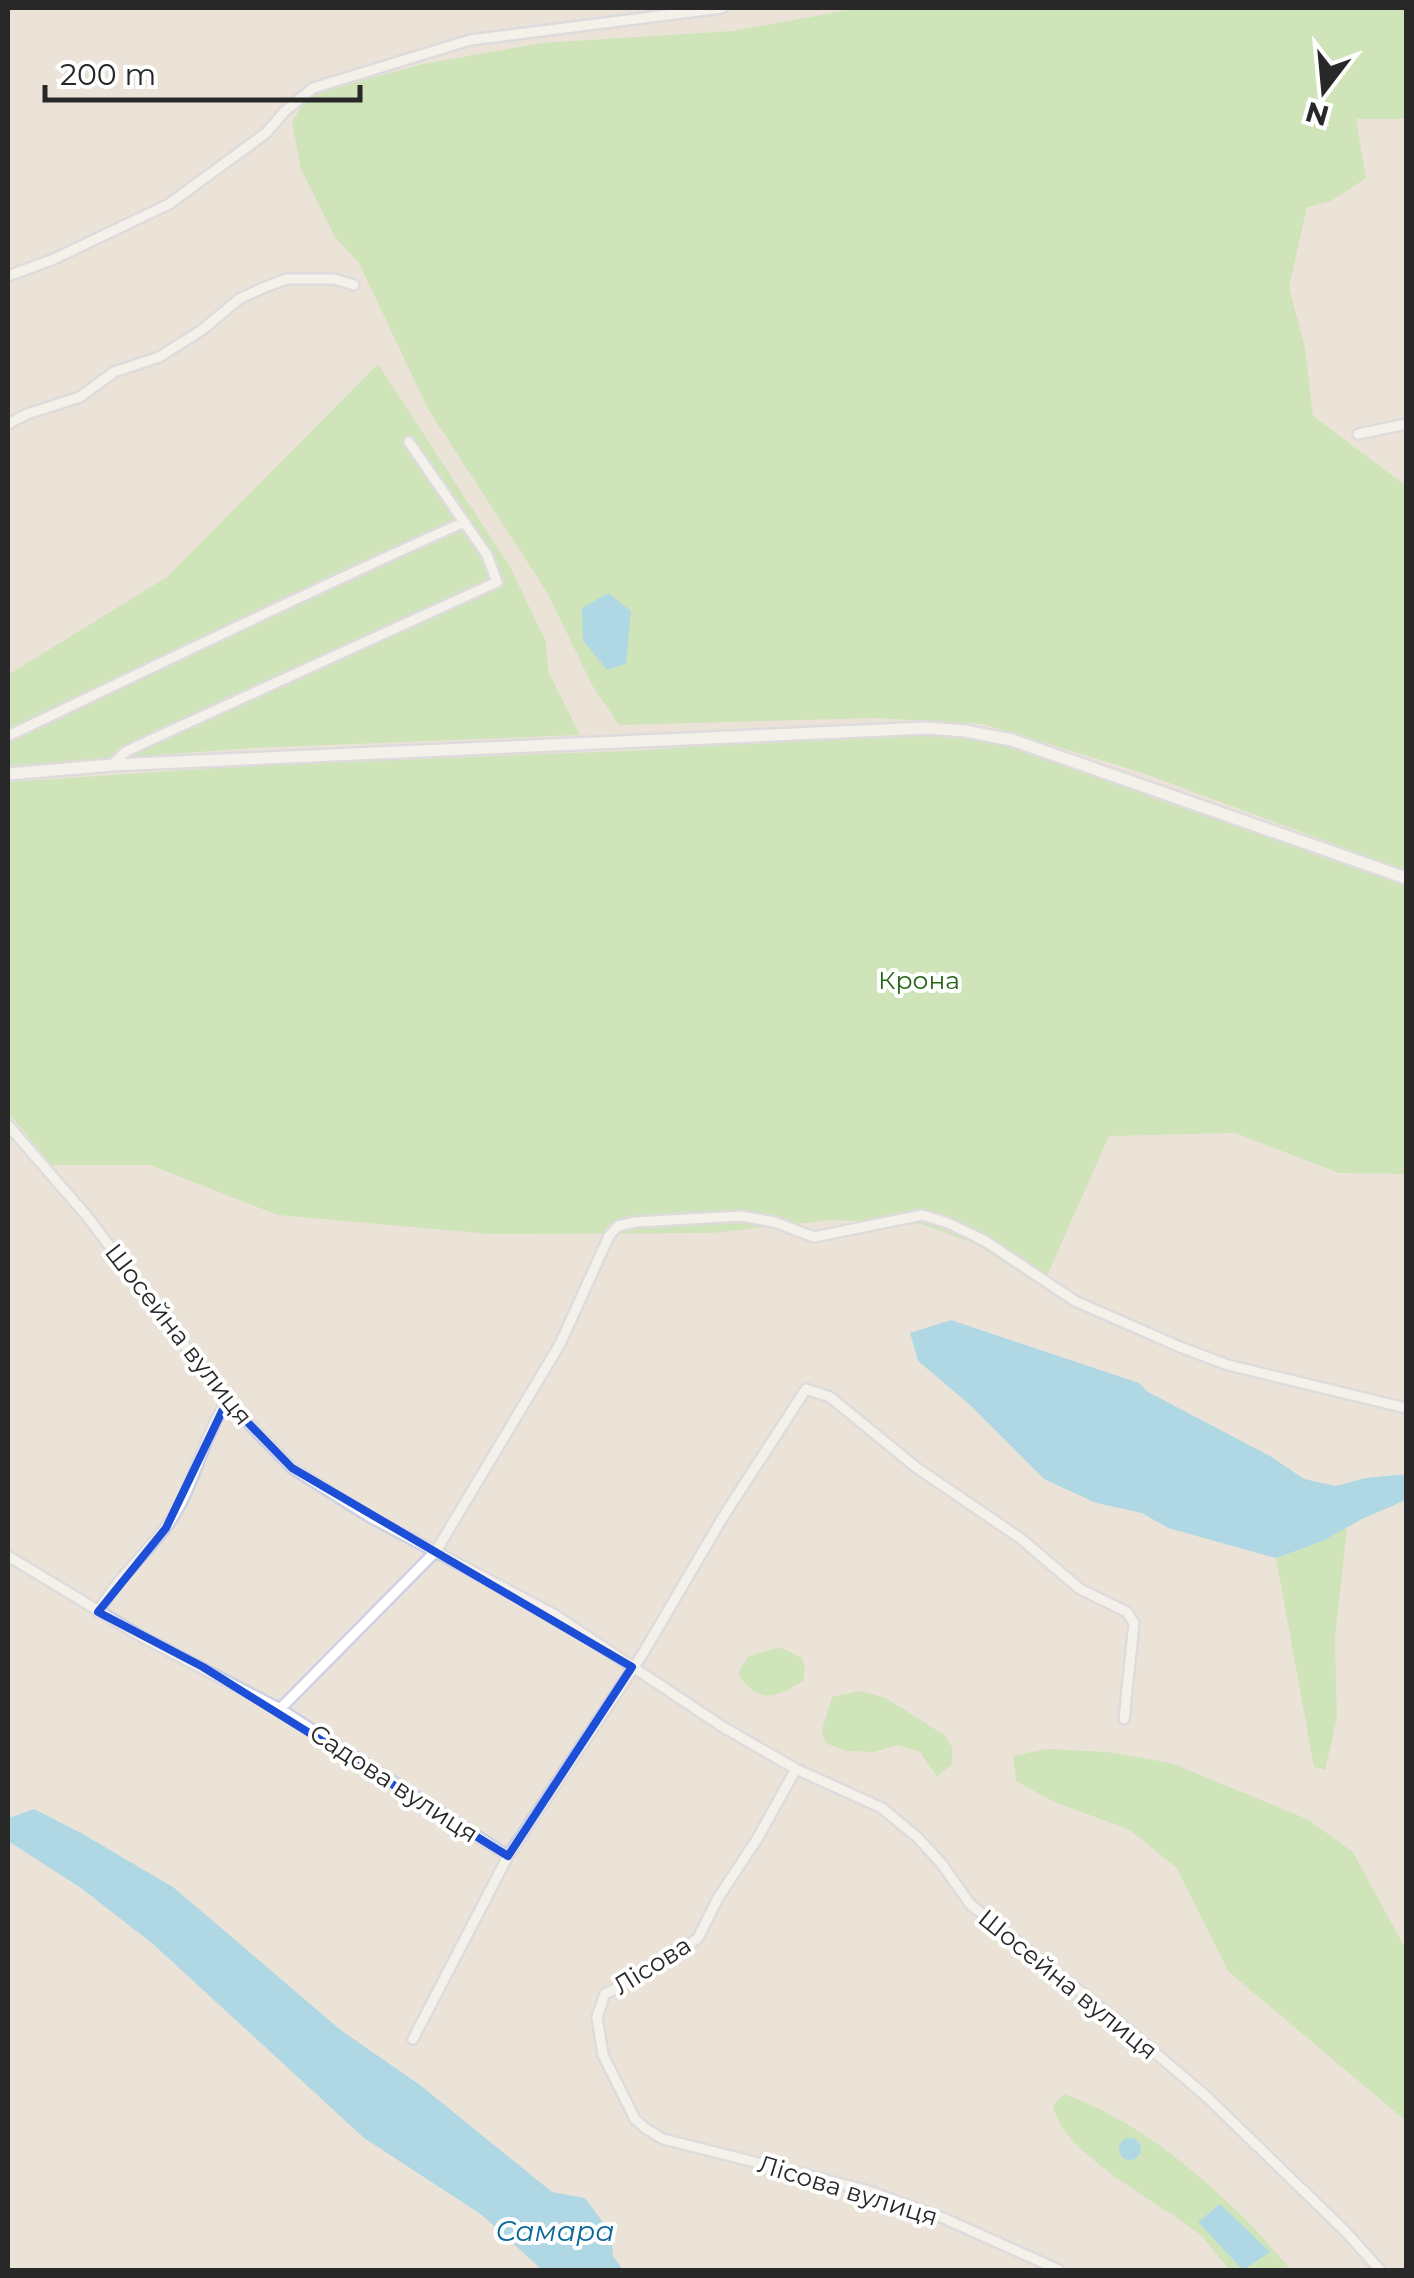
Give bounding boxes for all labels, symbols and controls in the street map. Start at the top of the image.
scale bar [45,40,360,102]
north arrow [1274,40,1374,140]
text: 200 m [60,56,156,93]
text: N [1302,95,1333,133]
park label: Крона [878,965,960,995]
street label: Шосейна вулиця [99,1237,259,1431]
street label: Садова вулиця [304,1717,484,1849]
street label: Шосейна вулиця [972,1903,1164,2065]
street label: Лісова [608,1929,696,2001]
street label: Лісова вулиця [755,2148,941,2232]
water label: Самара [495,2214,615,2248]

